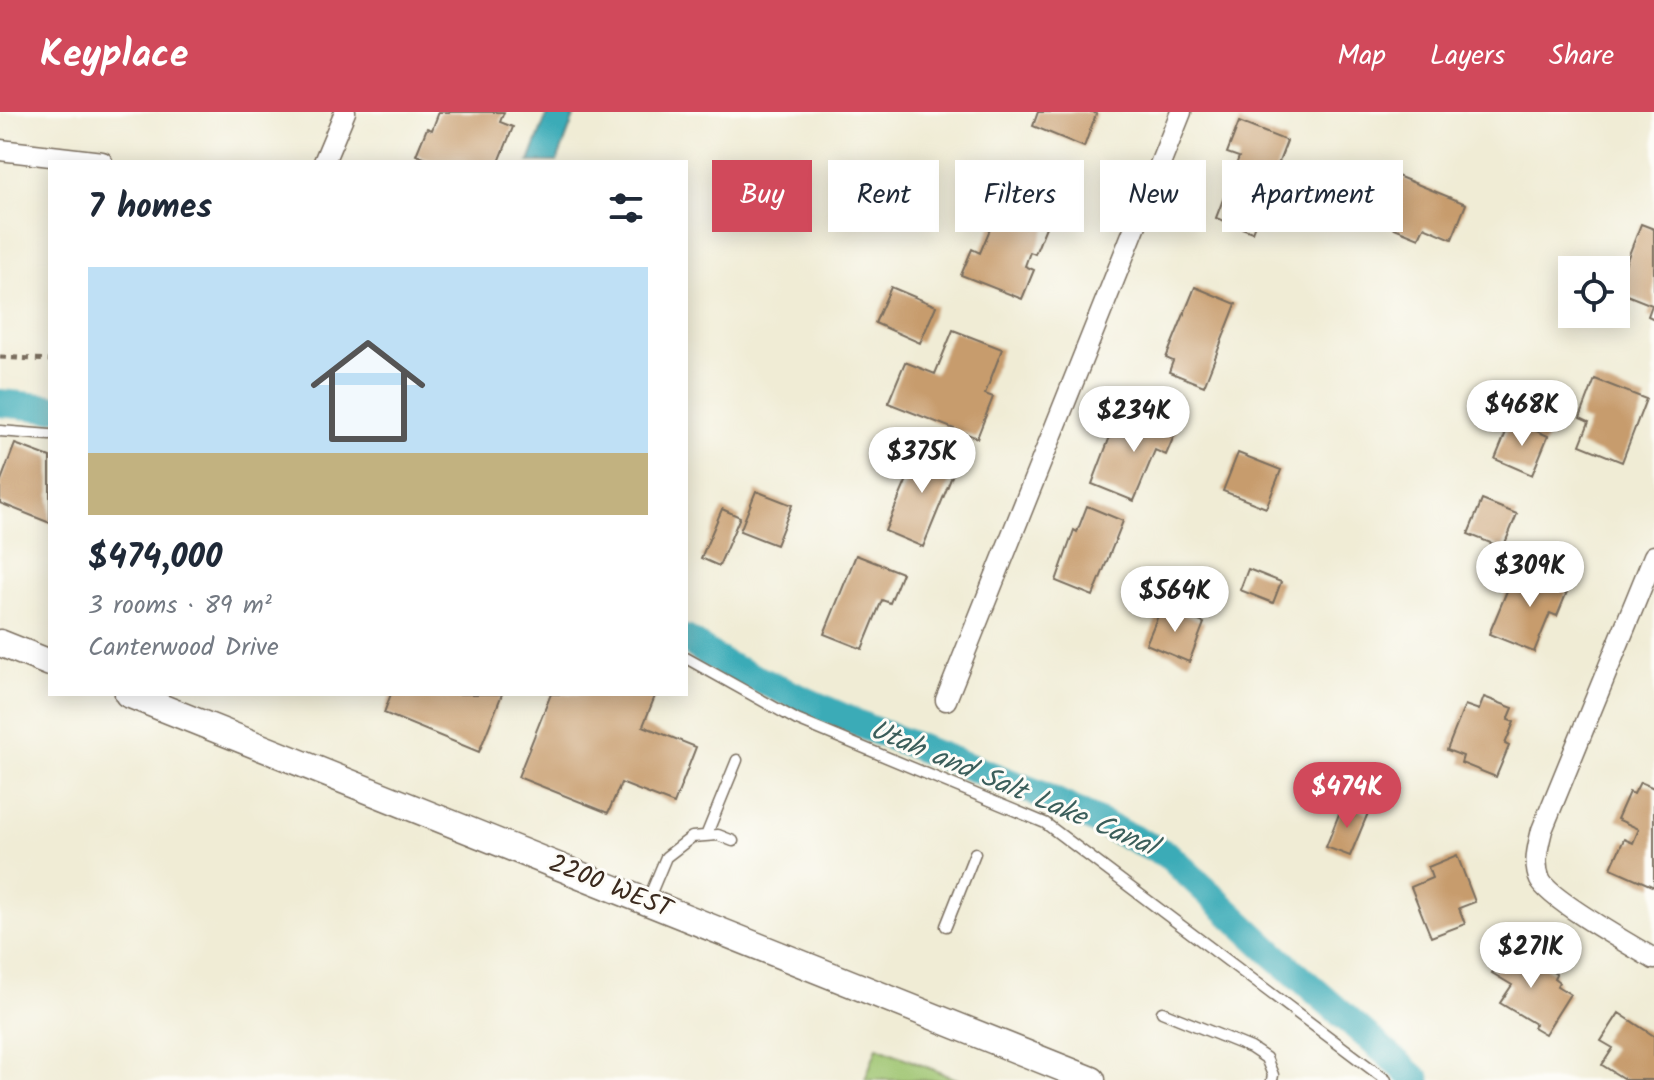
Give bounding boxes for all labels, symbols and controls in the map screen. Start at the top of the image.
text: Keyplace [40,26,188,86]
text: Map [1337,34,1386,79]
text: Layers [1430,34,1505,79]
text: Share [1549,34,1614,79]
chip: Buy [712,160,812,232]
chip: Rent [828,160,939,232]
chip: Filters [955,160,1084,232]
chip: New [1100,160,1206,232]
chip: Apartment [1222,160,1403,232]
text: 7 homes [88,181,212,235]
icon: filters [604,186,648,230]
map controls [1558,256,1630,328]
button: locate [1558,256,1630,328]
icon: home [296,319,440,463]
pin: $468K [1466,380,1578,448]
text: $468K [1485,385,1559,427]
pin: $234K [1078,386,1190,454]
text: $234K [1097,391,1171,433]
pin: $375K [866,427,978,495]
text: $375K [887,432,957,474]
text: $474,000 [88,531,222,585]
pin: $309K [1474,541,1586,609]
text: $309K [1494,546,1566,588]
pin: $564K [1119,566,1231,634]
text: $564K [1139,571,1211,613]
text: 3 rooms · 89 m² [88,585,272,627]
text: Canterwood Drive [88,627,279,669]
water label: Utah and Salt Lake Canal [863,708,1168,872]
pin: $474K [1291,762,1403,830]
text: $474K [1311,767,1383,809]
street label: 2200 WEST [542,843,680,932]
pin: $271K [1475,922,1587,990]
text: $271K [1498,927,1564,969]

